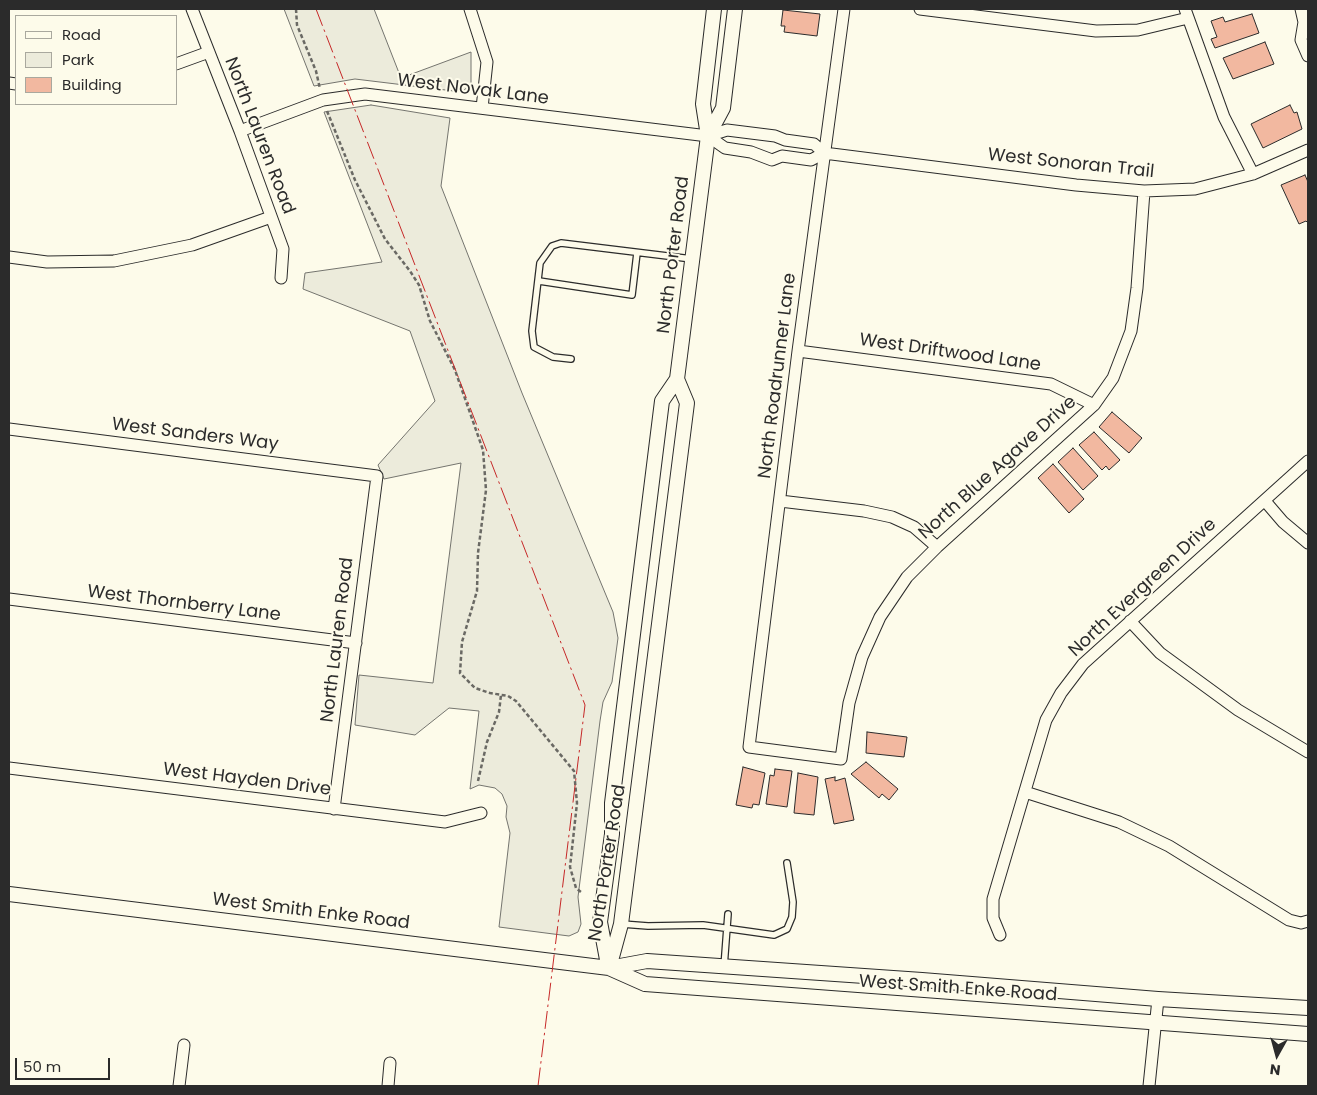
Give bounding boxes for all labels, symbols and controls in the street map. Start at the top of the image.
legend [15,15,178,105]
text: Road [62,24,101,45]
text: Park [62,49,94,70]
street label: North Lauren Road [219,55,299,217]
street label: West Novak Lane [396,70,550,110]
text: Building [62,74,122,95]
street label: West Sonoran Trail [987,145,1155,183]
street label: North Porter Road [654,175,694,335]
street label: North Roadrunner Lane [755,272,801,480]
street label: West Driftwood Lane [858,330,1042,376]
street label: North Blue Agave Drive [915,392,1081,544]
street label: West Sanders Way [110,414,280,456]
street label: North Evergreen Drive [1065,514,1221,662]
street label: North Lauren Road [317,556,359,724]
street label: West Thornberry Lane [86,581,282,627]
street label: West Hayden Drive [162,759,332,801]
street label: North Porter Road [585,783,631,943]
street label: West Smith Enke Road [211,889,411,935]
street label: West Smith Enke Road [858,971,1058,1007]
north arrow [1252,1030,1302,1080]
scale bar [18,1048,112,1080]
text: 50 m [23,1056,61,1077]
text: N [1269,1059,1282,1080]

